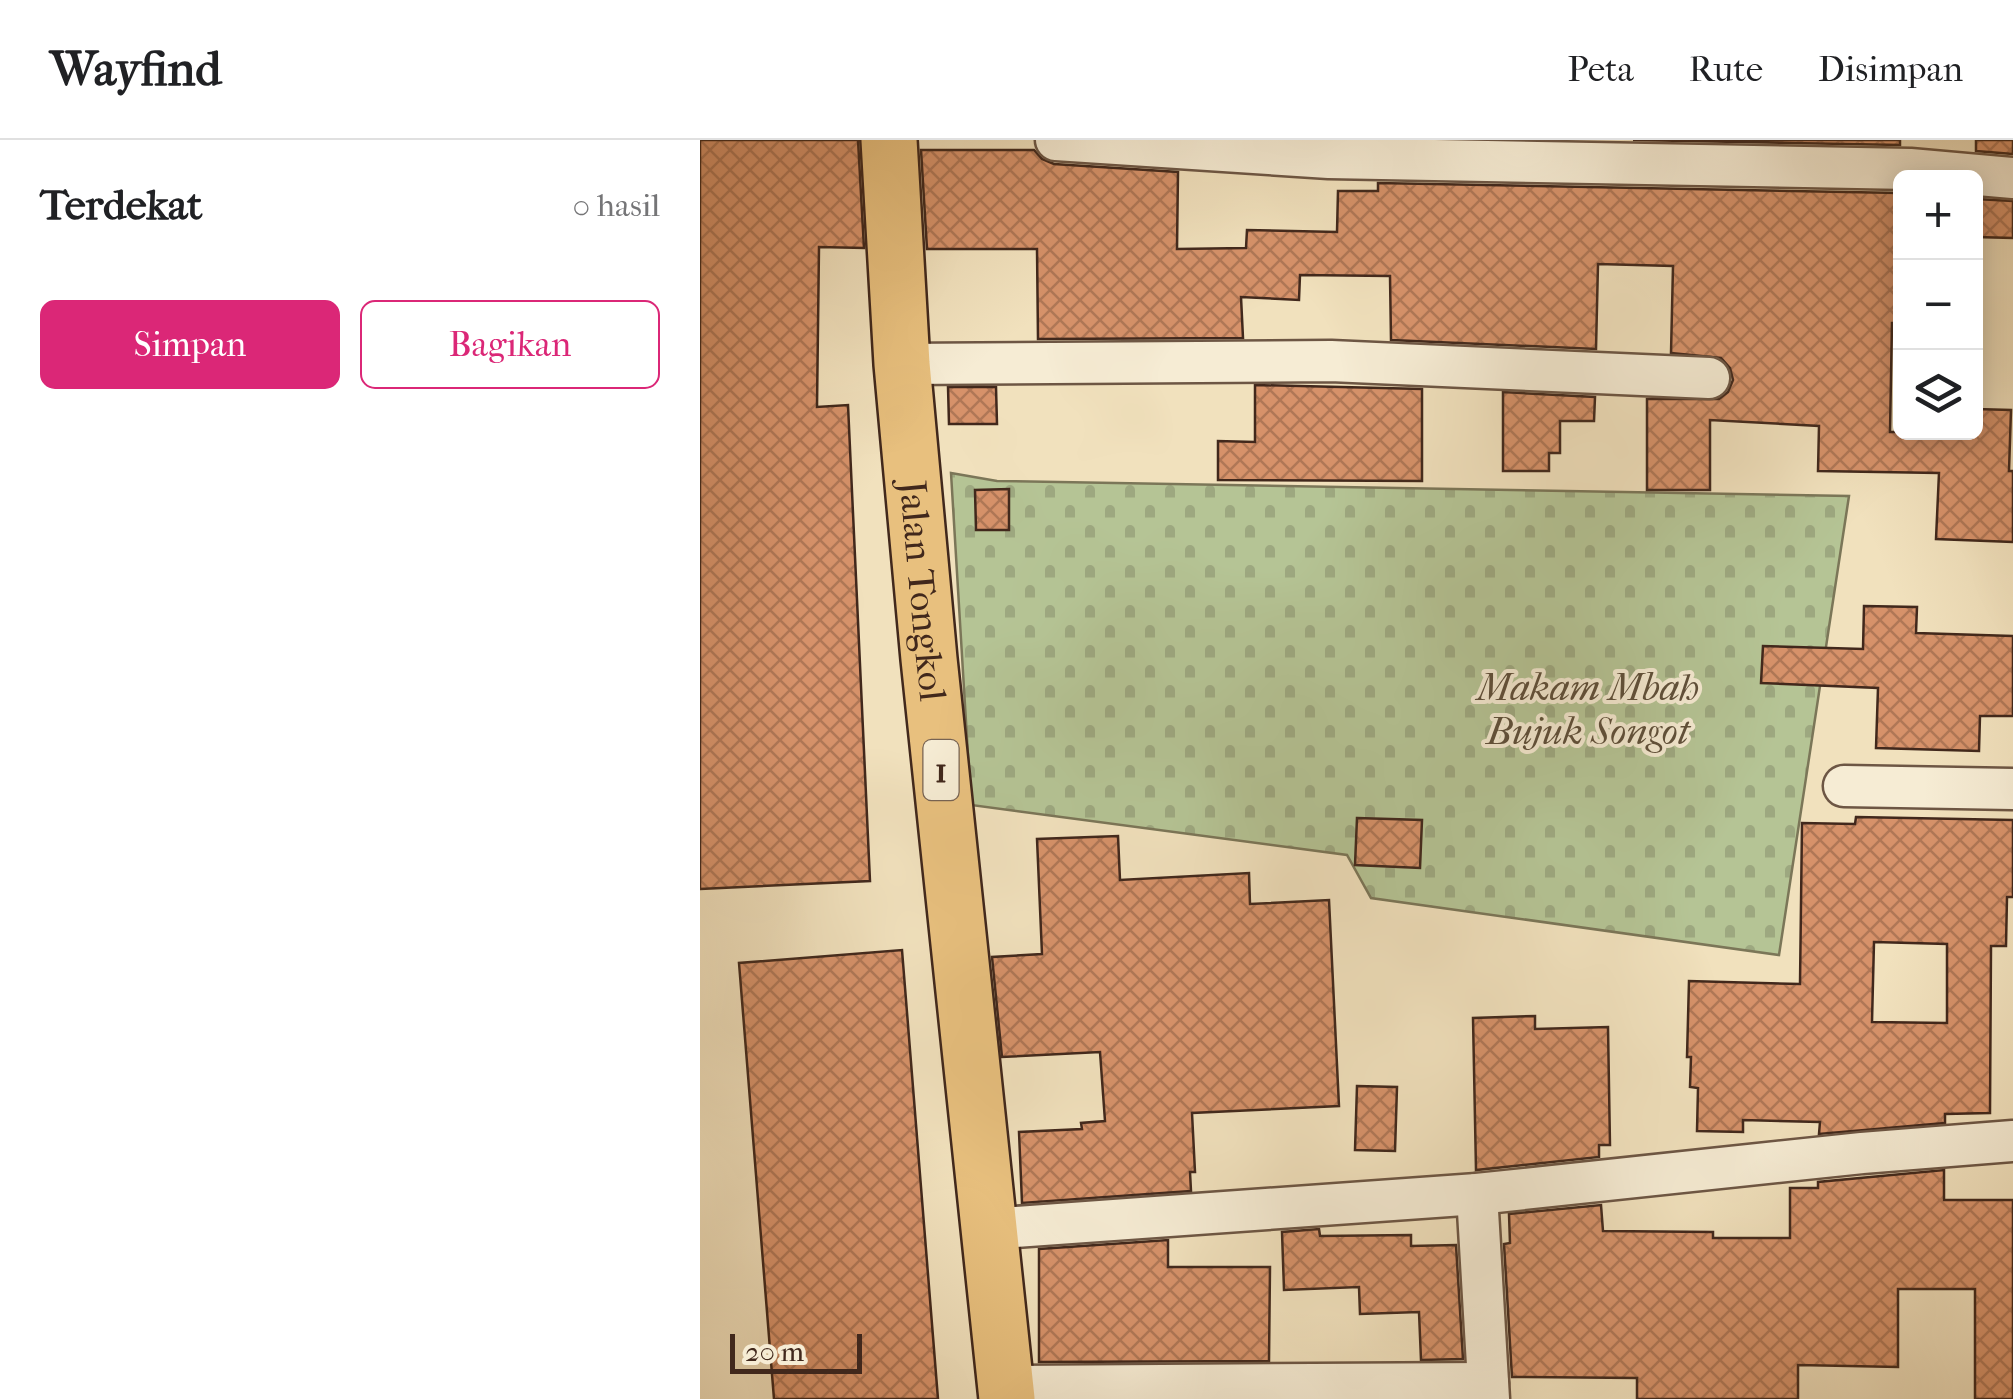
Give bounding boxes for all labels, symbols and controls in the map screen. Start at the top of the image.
text: Wayfind [50,41,221,97]
text: Peta [1567,49,1634,90]
text: Rute [1689,49,1763,90]
text: Disimpan [1818,49,1963,90]
map controls [1893,170,1983,440]
button: + [1893,170,1983,260]
text: Terdekat [40,181,202,230]
text: 0 hasil [573,187,660,224]
button: − [1893,260,1983,350]
button: Simpan [40,300,340,389]
button: Bagikan [360,300,660,389]
button: layers [1893,350,1983,440]
street label: Jalan Tongkol [889,475,955,703]
park label: Makam Mbah Bujuk Songot [1474,665,1699,754]
road number: 1 [924,740,958,800]
scale bar [730,1329,862,1374]
text: 20 m [745,1335,804,1368]

